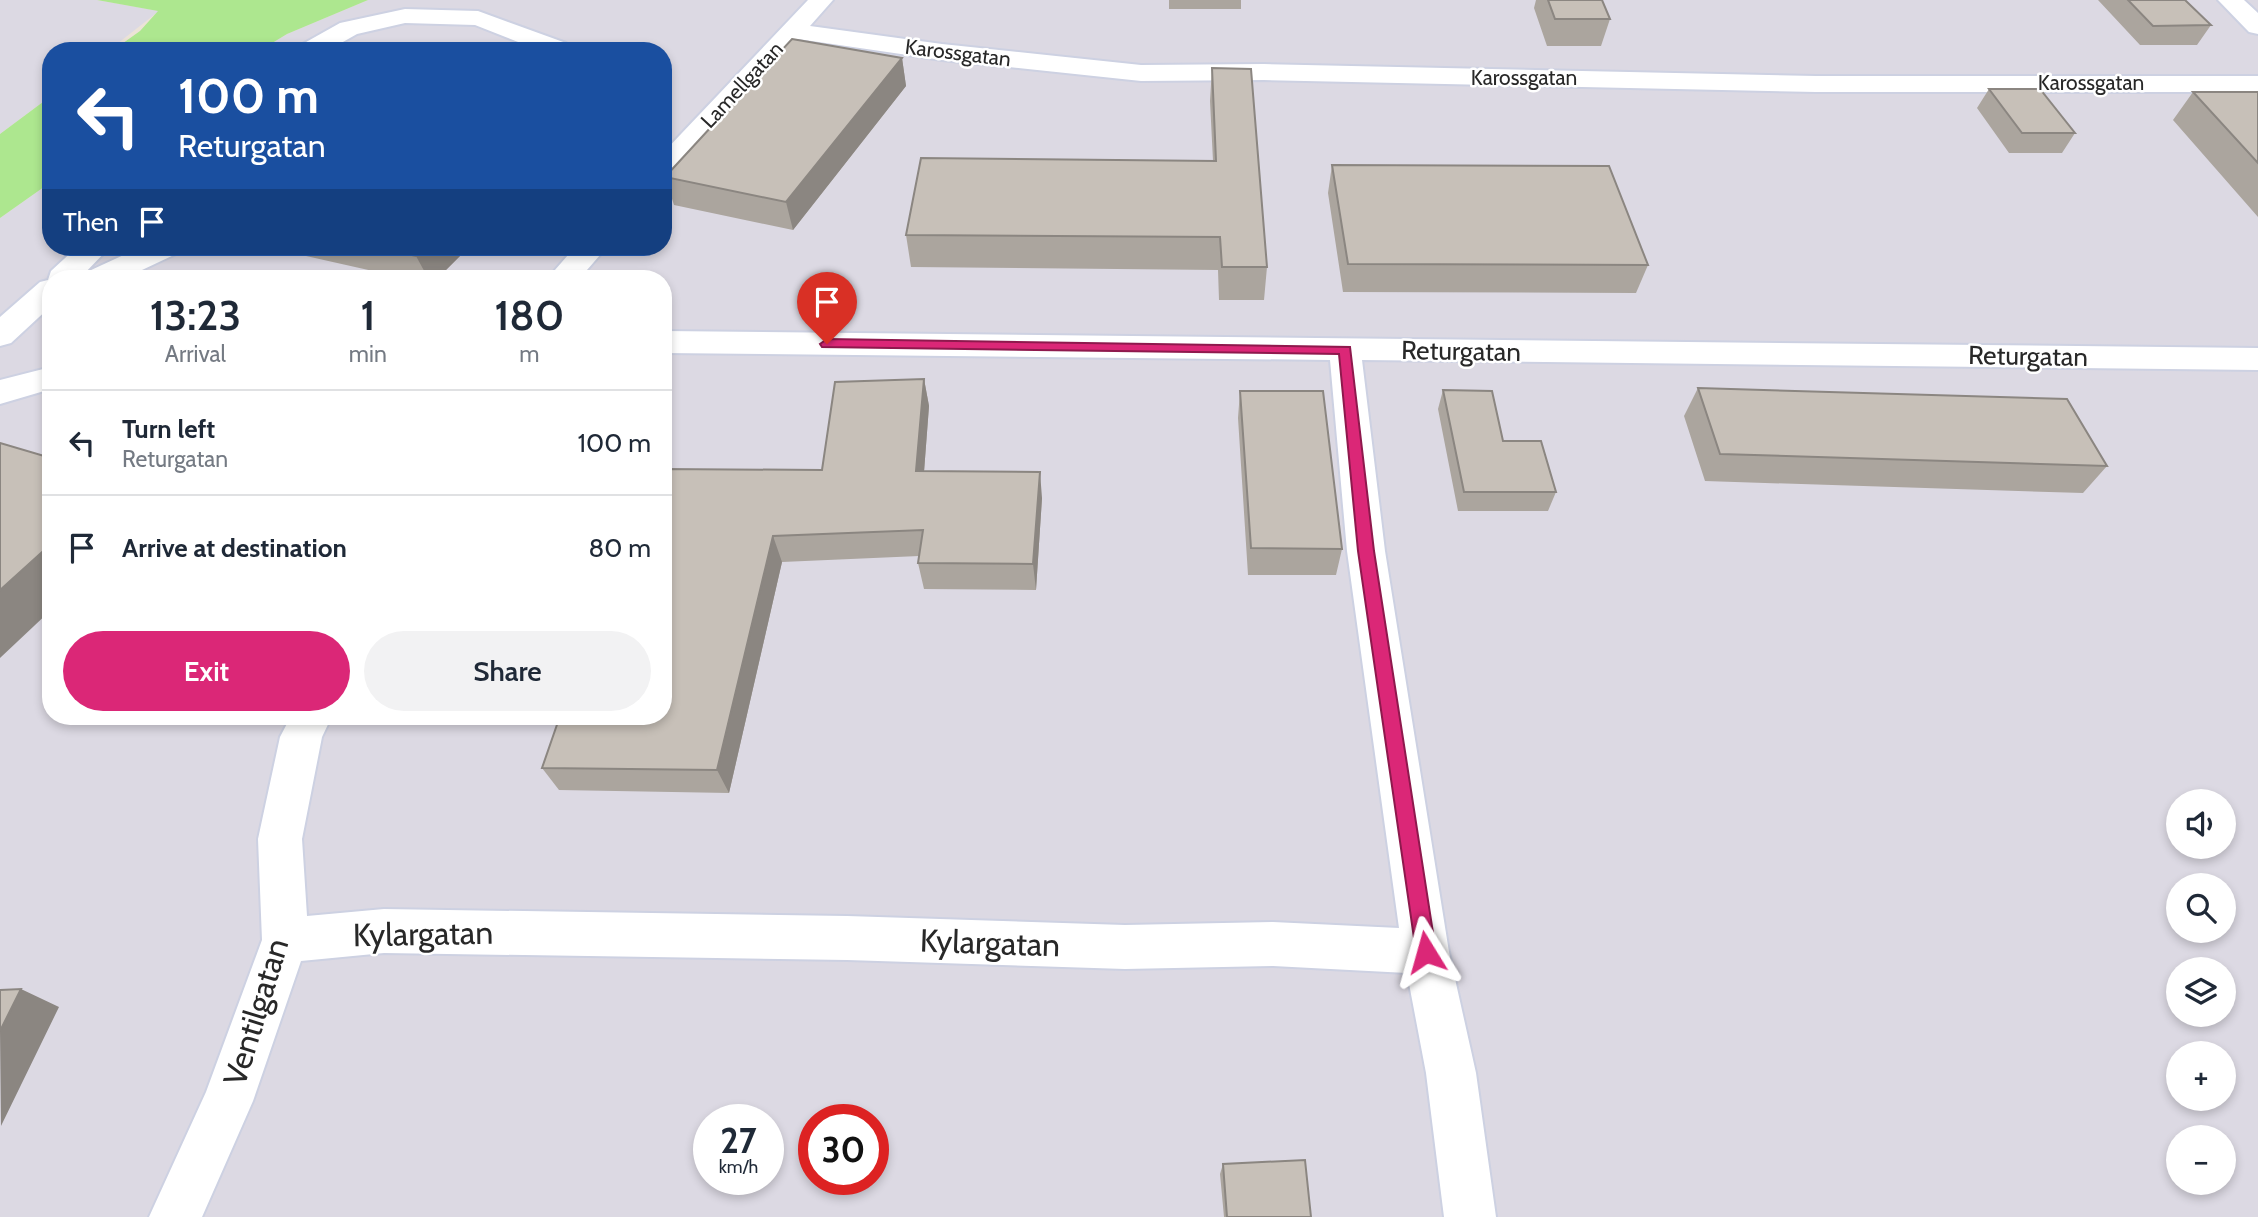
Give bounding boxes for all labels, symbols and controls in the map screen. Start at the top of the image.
street label: Karossgatan [904,34,1012,71]
street label: Lamellgatan [695,36,788,133]
street label: Karossgatan [1471,65,1577,90]
text: 100 m [178,66,319,125]
icon: left [63,70,154,161]
street label: Karossgatan [2038,70,2144,95]
text: Returgatan [178,126,326,165]
icon: arrive [133,203,171,241]
text: Then [63,206,119,238]
pin [797,272,857,344]
icon: arrive [808,283,846,321]
text: 13:23 [150,289,241,341]
text: 1 [360,289,375,341]
text: 180 [494,289,564,341]
street label: Returgatan [1401,334,1521,368]
street label: Returgatan [1968,339,2088,373]
text: Arrival [165,340,226,368]
text: min [349,340,387,368]
text: m [519,340,539,368]
text: Turn left [122,413,215,445]
icon: left [63,424,101,462]
text: 100 m [578,427,651,459]
text: Returgatan [122,445,228,473]
icon: arrive [63,529,101,567]
text: Arrive at destination [122,532,347,564]
text: 80 m [588,532,651,564]
button: Exit [63,631,350,711]
button: Share [364,631,651,711]
map controls [2166,789,2236,1195]
button: sound [2166,789,2236,859]
button: search [2166,873,2236,943]
street label: Kylargatan [353,913,493,954]
position arrow [1389,915,1463,989]
street label: Kylargatan [919,921,1061,964]
street label: Ventilgatan [215,934,296,1090]
button: layers [2166,957,2236,1027]
button: + [2166,1041,2236,1111]
speed limit sign: 30 [798,1104,889,1195]
text: 27 [720,1119,757,1162]
button: − [2166,1125,2236,1195]
text: km/h [719,1156,758,1178]

